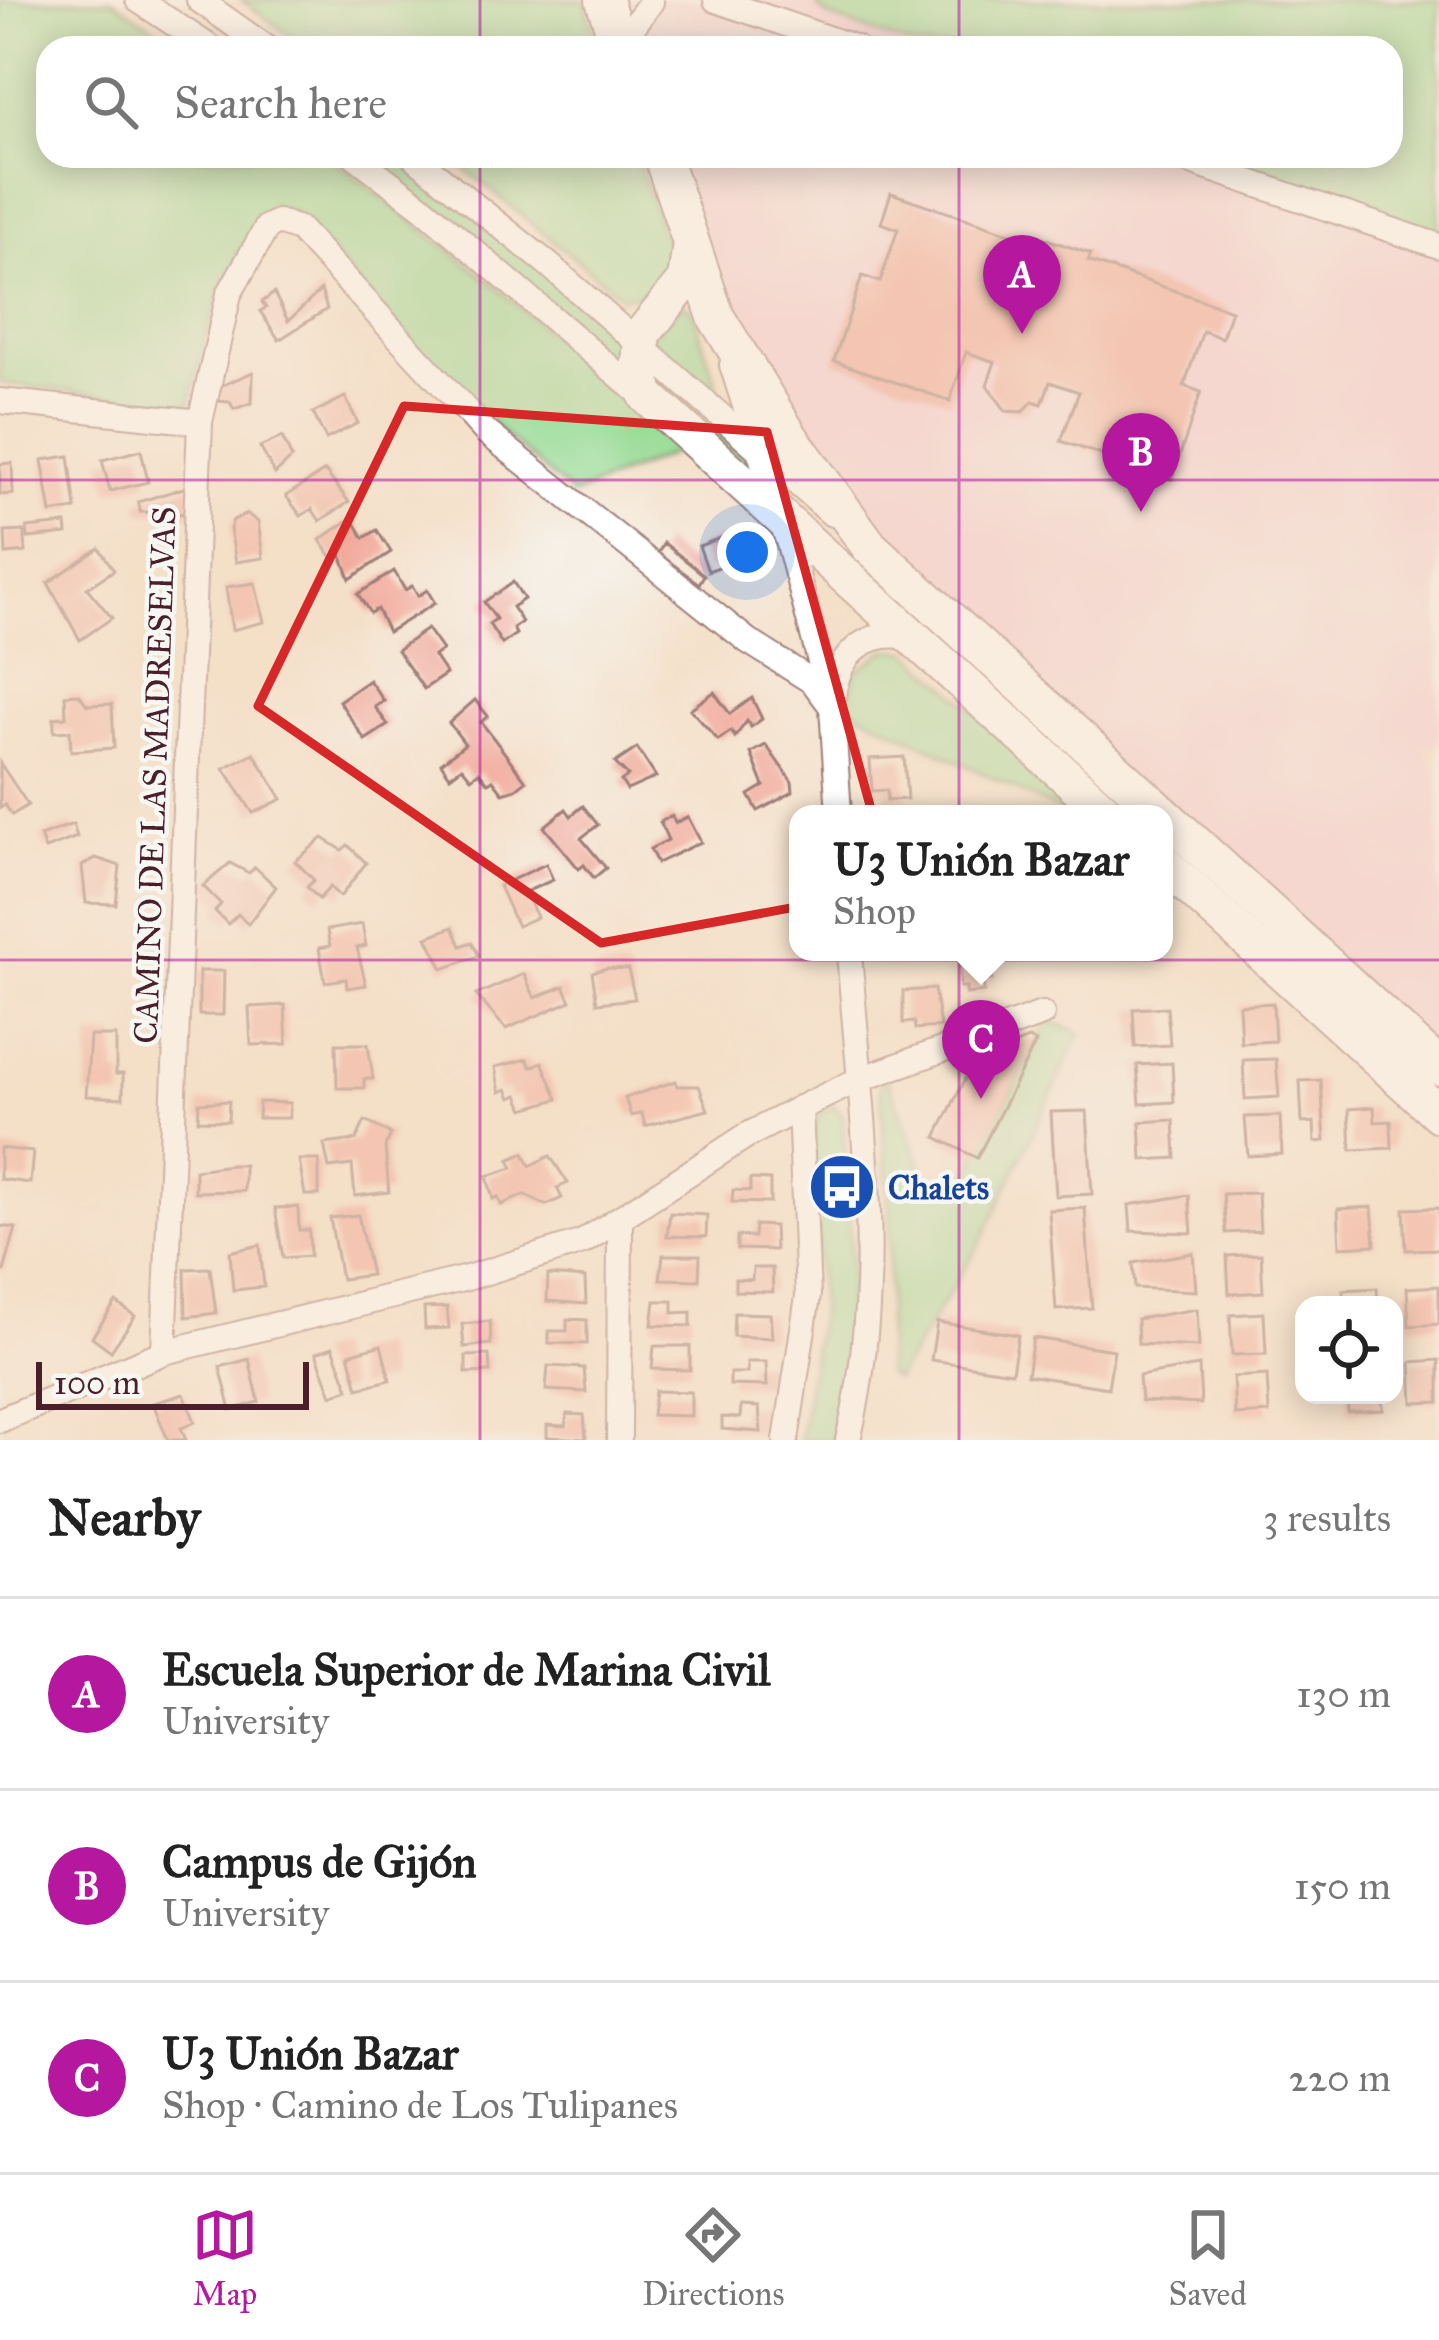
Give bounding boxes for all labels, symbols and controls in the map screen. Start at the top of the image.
search box [36,36,1403,168]
icon: search [78,69,144,135]
text: Search here [174,75,387,130]
pin: A [983,235,1061,334]
pin: B [1102,413,1180,512]
street label: CAMINO DE LAS MADRESELVAS [126,506,184,1044]
your location [717,522,777,582]
popup [789,805,1173,961]
text: U3 Unión Bazar [833,832,1129,887]
text: Shop [833,887,916,935]
pin: C [942,1000,1020,1099]
bus stop icon: Chalets [807,1152,877,1222]
place label: Chalets [888,1168,989,1208]
map controls [1295,1296,1403,1404]
button: locate [1295,1296,1403,1404]
scale bar [36,1356,309,1409]
text: 100 m [54,1363,140,1403]
text: Nearby [48,1487,200,1549]
text: 3 results [1263,1494,1391,1542]
text: Escuela Superior de Marina Civil [162,1642,770,1697]
text: A [74,1670,100,1718]
text: 130 m [1296,1670,1391,1718]
text: University [162,1697,329,1745]
text: Campus de Gijón [162,1834,477,1889]
text: B [74,1862,100,1910]
text: 150 m [1294,1862,1391,1910]
text: University [162,1889,329,1937]
text: U3 Unión Bazar [162,2026,459,2081]
text: C [74,2054,100,2102]
text: 220 m [1289,2054,1391,2102]
text: Shop · Camino de Los Tulipanes [162,2081,678,2129]
tab: Map [192,2202,258,2314]
tab: Directions [642,2202,784,2314]
tab: Saved [1169,2202,1247,2314]

